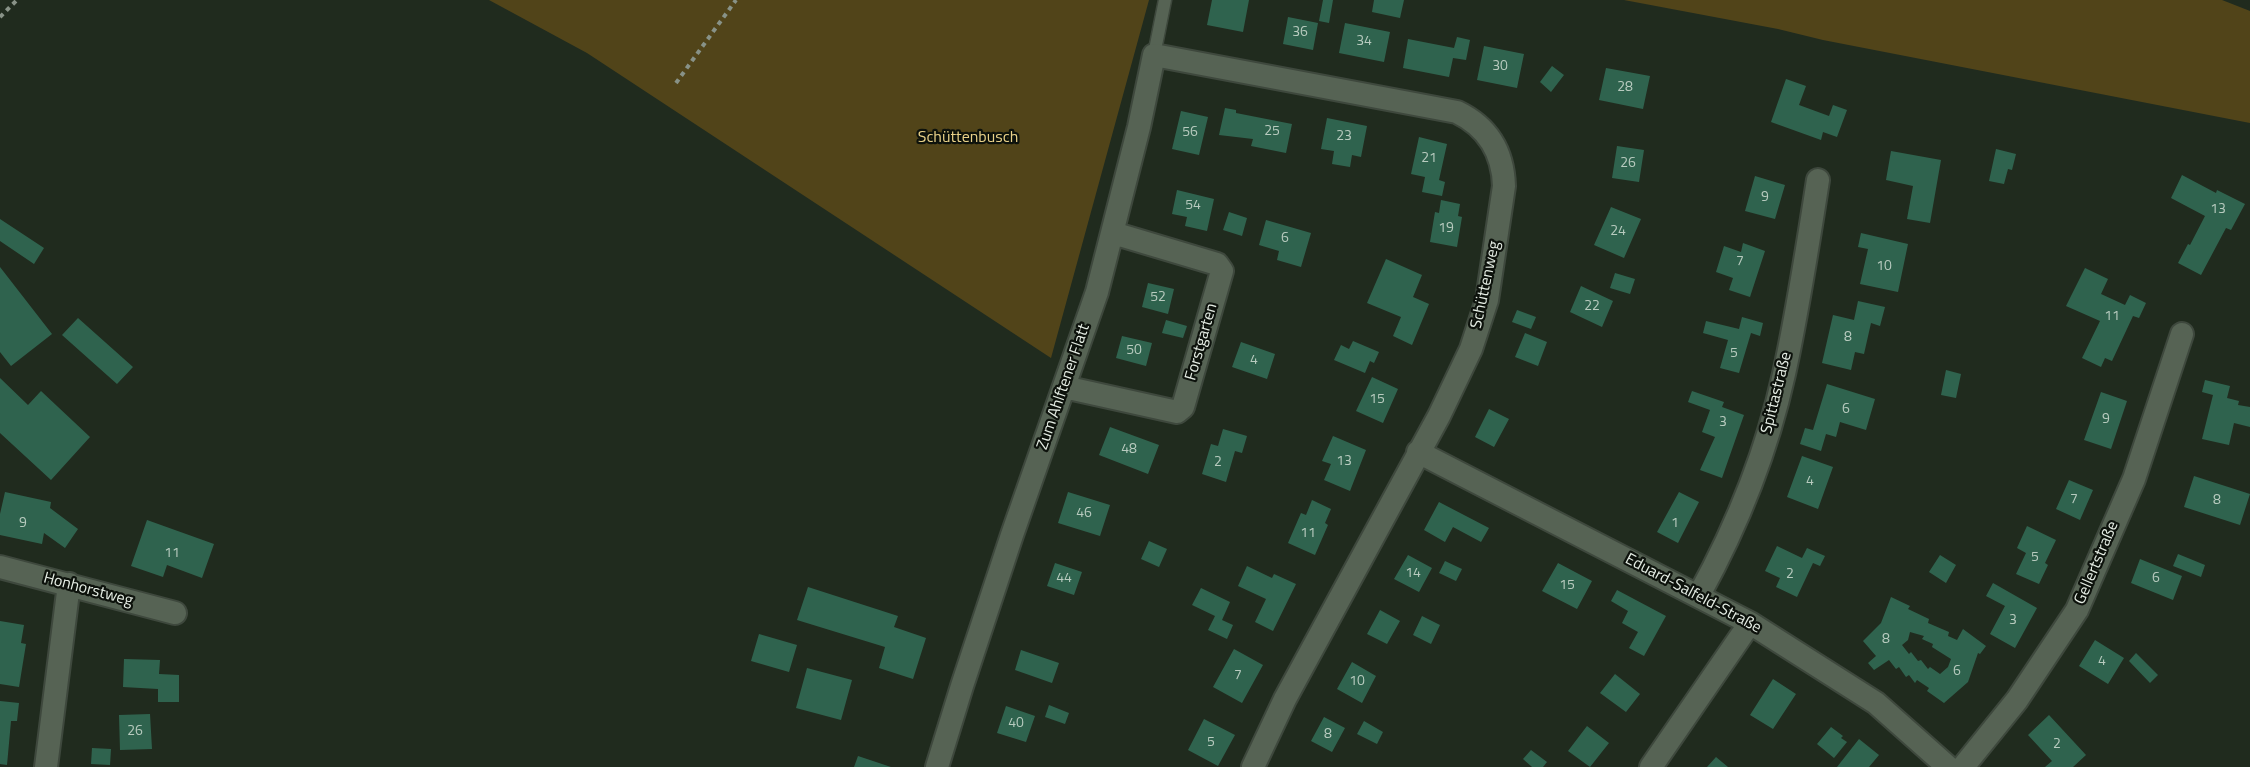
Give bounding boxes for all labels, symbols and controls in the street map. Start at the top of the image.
house number: 36 [1292,25,1308,41]
house number: 34 [1356,34,1372,50]
house number: 30 [1492,59,1508,75]
house number: 28 [1617,80,1633,96]
house number: 25 [1264,124,1280,140]
house number: 56 [1182,125,1198,141]
park label: Schüttenbusch [918,128,1018,148]
house number: 23 [1336,129,1352,145]
house number: 21 [1421,151,1437,167]
house number: 26 [1620,156,1636,172]
house number: 9 [1761,190,1769,206]
house number: 54 [1185,198,1201,214]
house number: 13 [2210,202,2226,218]
house number: 19 [1438,221,1454,237]
house number: 24 [1610,224,1626,240]
house number: 6 [1281,231,1289,247]
street label: Schüttenweg [1467,239,1505,331]
house number: 7 [1736,254,1744,270]
house number: 10 [1876,259,1892,275]
house number: 52 [1150,290,1166,306]
house number: 22 [1584,299,1600,315]
street label: Forstgarten [1182,301,1222,383]
house number: 11 [2104,309,2120,325]
street label: Zum Ahlftener Flatt [1033,322,1095,452]
house number: 8 [1844,330,1852,346]
house number: 50 [1126,343,1142,359]
house number: 5 [1730,346,1738,362]
street label: Spittastraße [1758,350,1796,436]
house number: 4 [1250,353,1258,369]
house number: 15 [1369,392,1385,408]
house number: 6 [1842,402,1850,418]
house number: 9 [2102,412,2110,428]
house number: 3 [1719,415,1727,431]
house number: 48 [1121,442,1137,458]
house number: 13 [1336,454,1352,470]
house number: 2 [1214,455,1222,471]
house number: 4 [1806,474,1814,490]
house number: 7 [2070,492,2078,508]
house number: 8 [2213,493,2221,509]
house number: 46 [1076,506,1092,522]
house number: 9 [19,516,27,532]
house number: 1 [1671,516,1679,532]
street label: Gellertstraße [2071,519,2123,607]
house number: 11 [1300,526,1316,542]
house number: 11 [164,546,180,562]
street label: Eduard-Salfeld-Straße [1622,550,1764,638]
house number: 5 [2031,550,2039,566]
house number: 14 [1405,566,1421,582]
house number: 2 [1786,567,1794,583]
street label: Honhorstweg [41,569,135,611]
house number: 44 [1056,571,1072,587]
house number: 6 [2152,571,2160,587]
house number: 15 [1559,578,1575,594]
house number: 3 [2009,613,2017,629]
house number: 8 [1882,632,1890,648]
house number: 4 [2098,654,2106,670]
house number: 6 [1953,664,1961,680]
house number: 7 [1234,668,1242,684]
house number: 10 [1349,674,1365,690]
house number: 40 [1008,716,1024,732]
house number: 26 [127,724,143,740]
house number: 8 [1324,727,1332,743]
house number: 5 [1207,735,1215,751]
house number: 2 [2053,737,2061,753]

